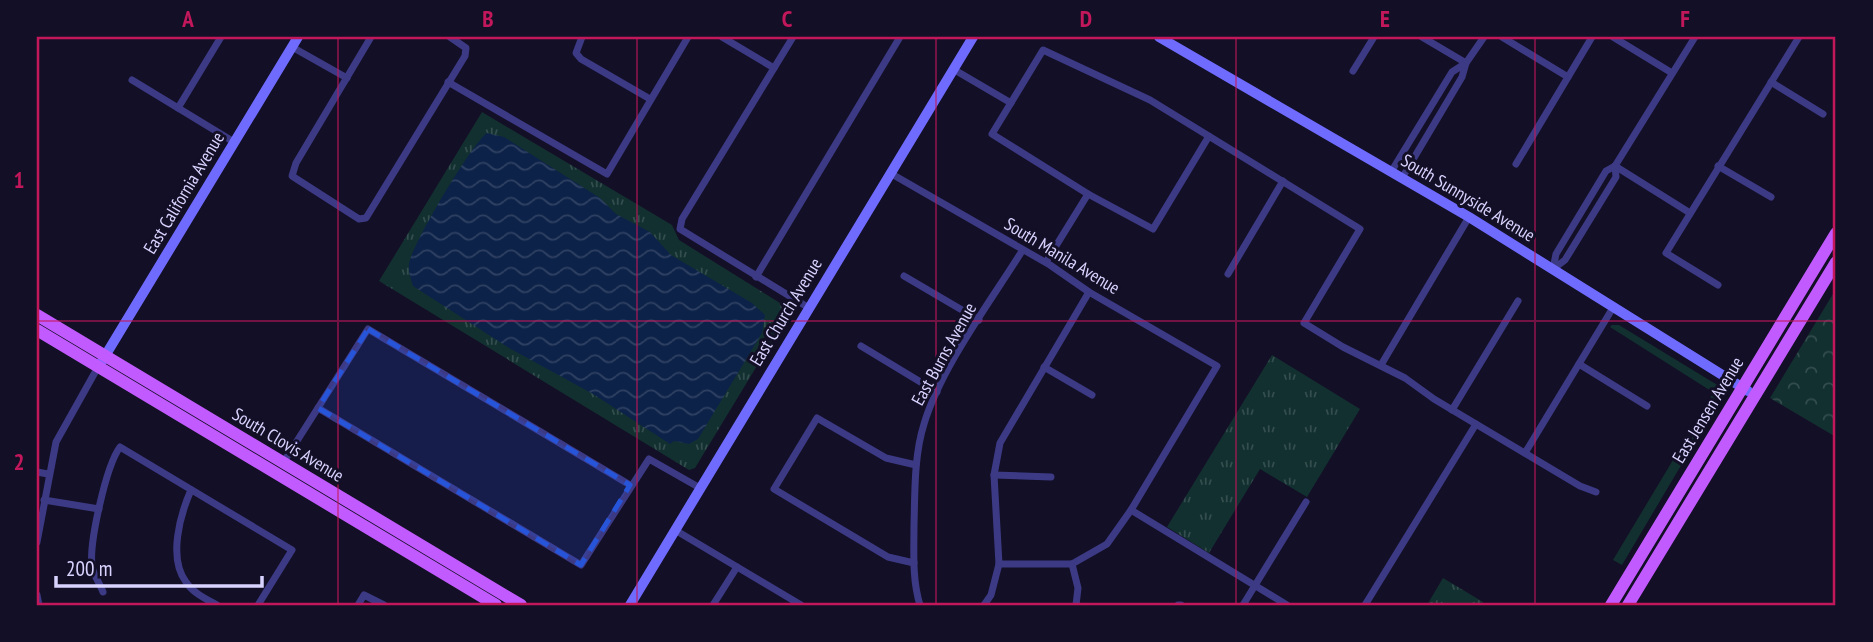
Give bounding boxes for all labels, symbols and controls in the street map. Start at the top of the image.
text: A [181,4,194,33]
text: B [482,4,494,33]
text: C [782,4,793,33]
text: D [1080,4,1092,33]
text: E [1380,4,1390,33]
text: F [1680,4,1690,33]
street label: East California Avenue [138,128,229,258]
street label: South Sunnyside Avenue [1397,149,1539,247]
text: 1 [14,165,25,194]
street label: South Manila Avenue [1000,212,1124,299]
street label: East Church Avenue [744,254,827,370]
street label: East Burns Avenue [906,298,981,409]
street label: East Jensen Avenue [1667,353,1748,467]
street label: South Clovis Avenue [228,402,348,487]
text: 2 [14,447,25,476]
scale bar [56,544,262,588]
text: 200 m [66,555,112,582]

